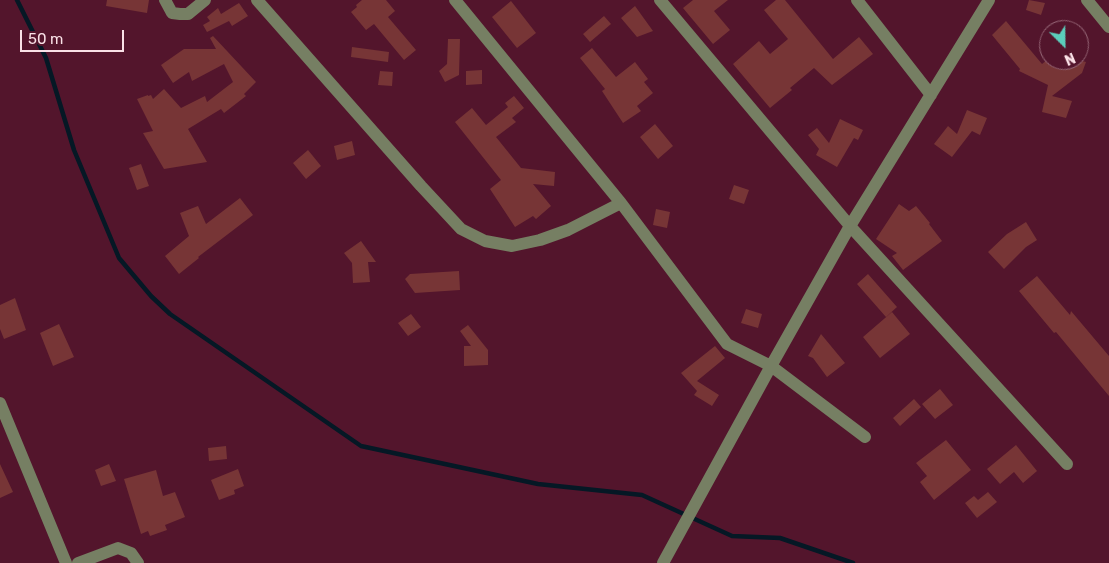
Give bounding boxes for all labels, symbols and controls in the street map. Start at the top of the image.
scale bar [22,20,126,52]
north arrow [1039,20,1089,70]
text: 50 m [28,30,63,48]
text: N [1062,49,1078,68]

